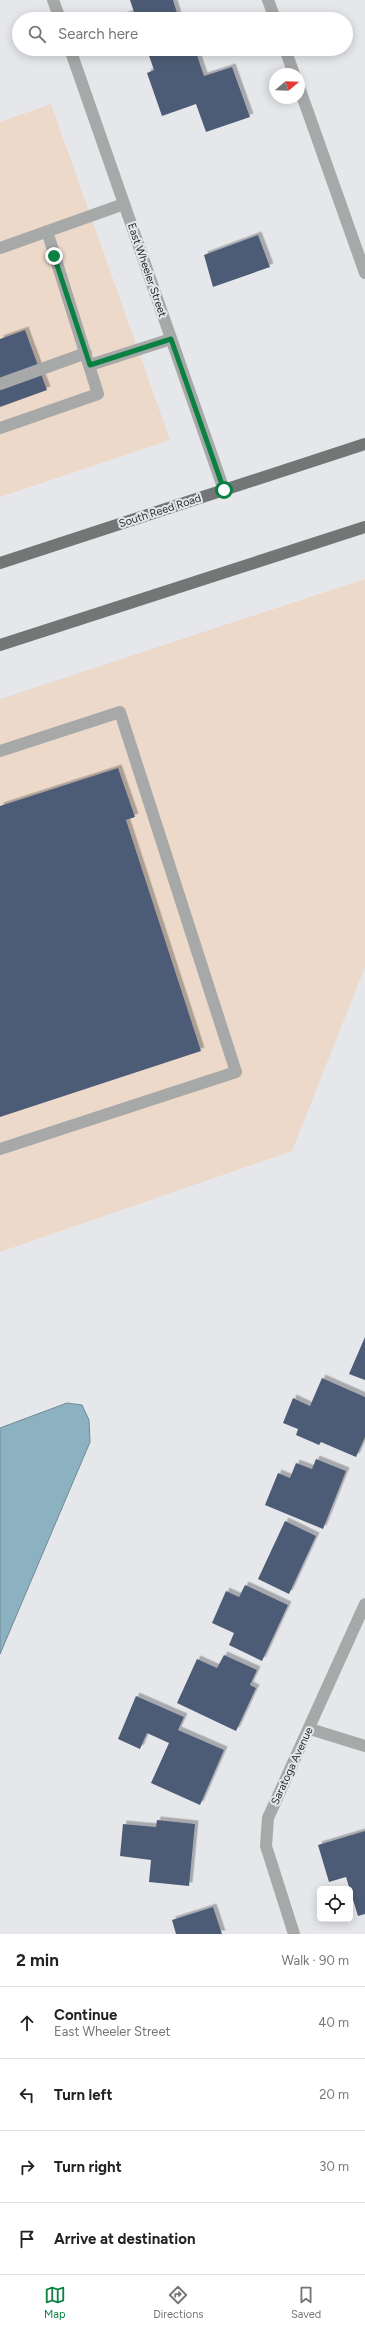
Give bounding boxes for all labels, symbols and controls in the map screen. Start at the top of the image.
search box [12,12,353,56]
icon: search [26,23,48,45]
text: Search here [58,25,138,43]
north arrow [269,68,305,104]
street label: East Wheeler Street [125,221,169,319]
route end [45,247,63,265]
route start [215,481,233,499]
street label: South Reed Road [117,492,203,530]
street label: Saratoga Avenue [268,1725,316,1807]
map controls [317,1886,353,1922]
button: locate [317,1886,353,1922]
text: 2 min [16,1950,59,1970]
text: Walk · 90 m [282,1953,349,1968]
text: Continue [54,2006,117,2024]
icon: ahead [16,2012,38,2034]
text: 40 m [318,2015,349,2030]
text: East Wheeler Street [54,2024,170,2039]
icon: left [16,2084,38,2106]
text: Turn left [54,2086,112,2104]
text: 20 m [319,2087,349,2102]
icon: right [16,2156,38,2178]
text: Turn right [54,2158,122,2176]
text: 30 m [319,2159,349,2174]
icon: arrive [16,2228,38,2250]
text: Arrive at destination [54,2230,195,2248]
tab: Map [44,2284,66,2321]
tab: Directions [153,2284,203,2321]
tab: Saved [291,2284,321,2321]

